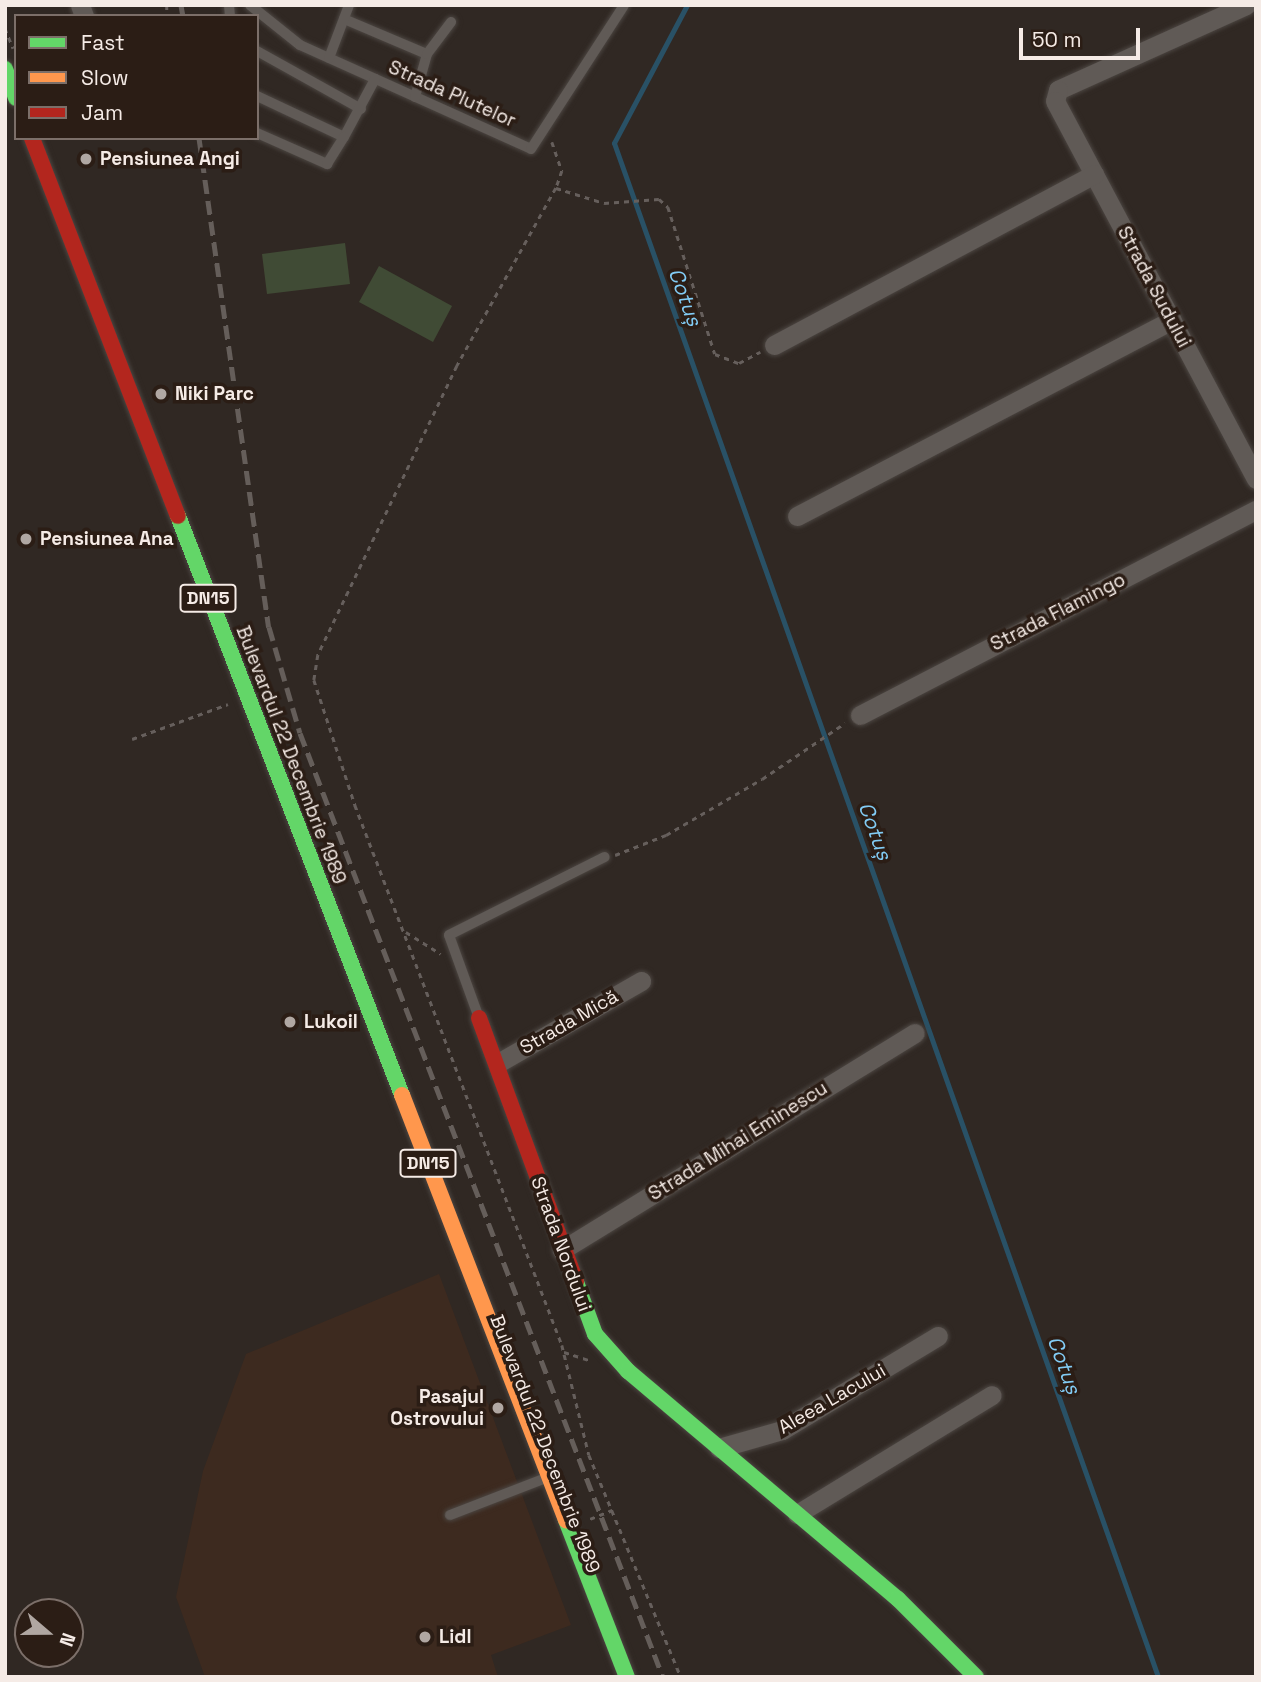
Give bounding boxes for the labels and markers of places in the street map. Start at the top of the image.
place label: Pensiunea Angi [100,148,240,170]
marker: Pensiunea Angi [78,151,94,167]
place label: Niki Parc [175,383,254,405]
marker: Niki Parc [153,386,169,402]
place label: Pensiunea Ana [40,528,174,550]
marker: Pensiunea Ana [18,531,34,547]
place label: Lukoil [304,1011,358,1033]
marker: Lukoil [282,1014,298,1030]
place label: Pasajul Ostrovului [390,1386,484,1430]
marker: Pasajul Ostrovului [490,1400,506,1416]
place label: Lidl [439,1626,472,1648]
marker: Lidl [417,1629,433,1645]

